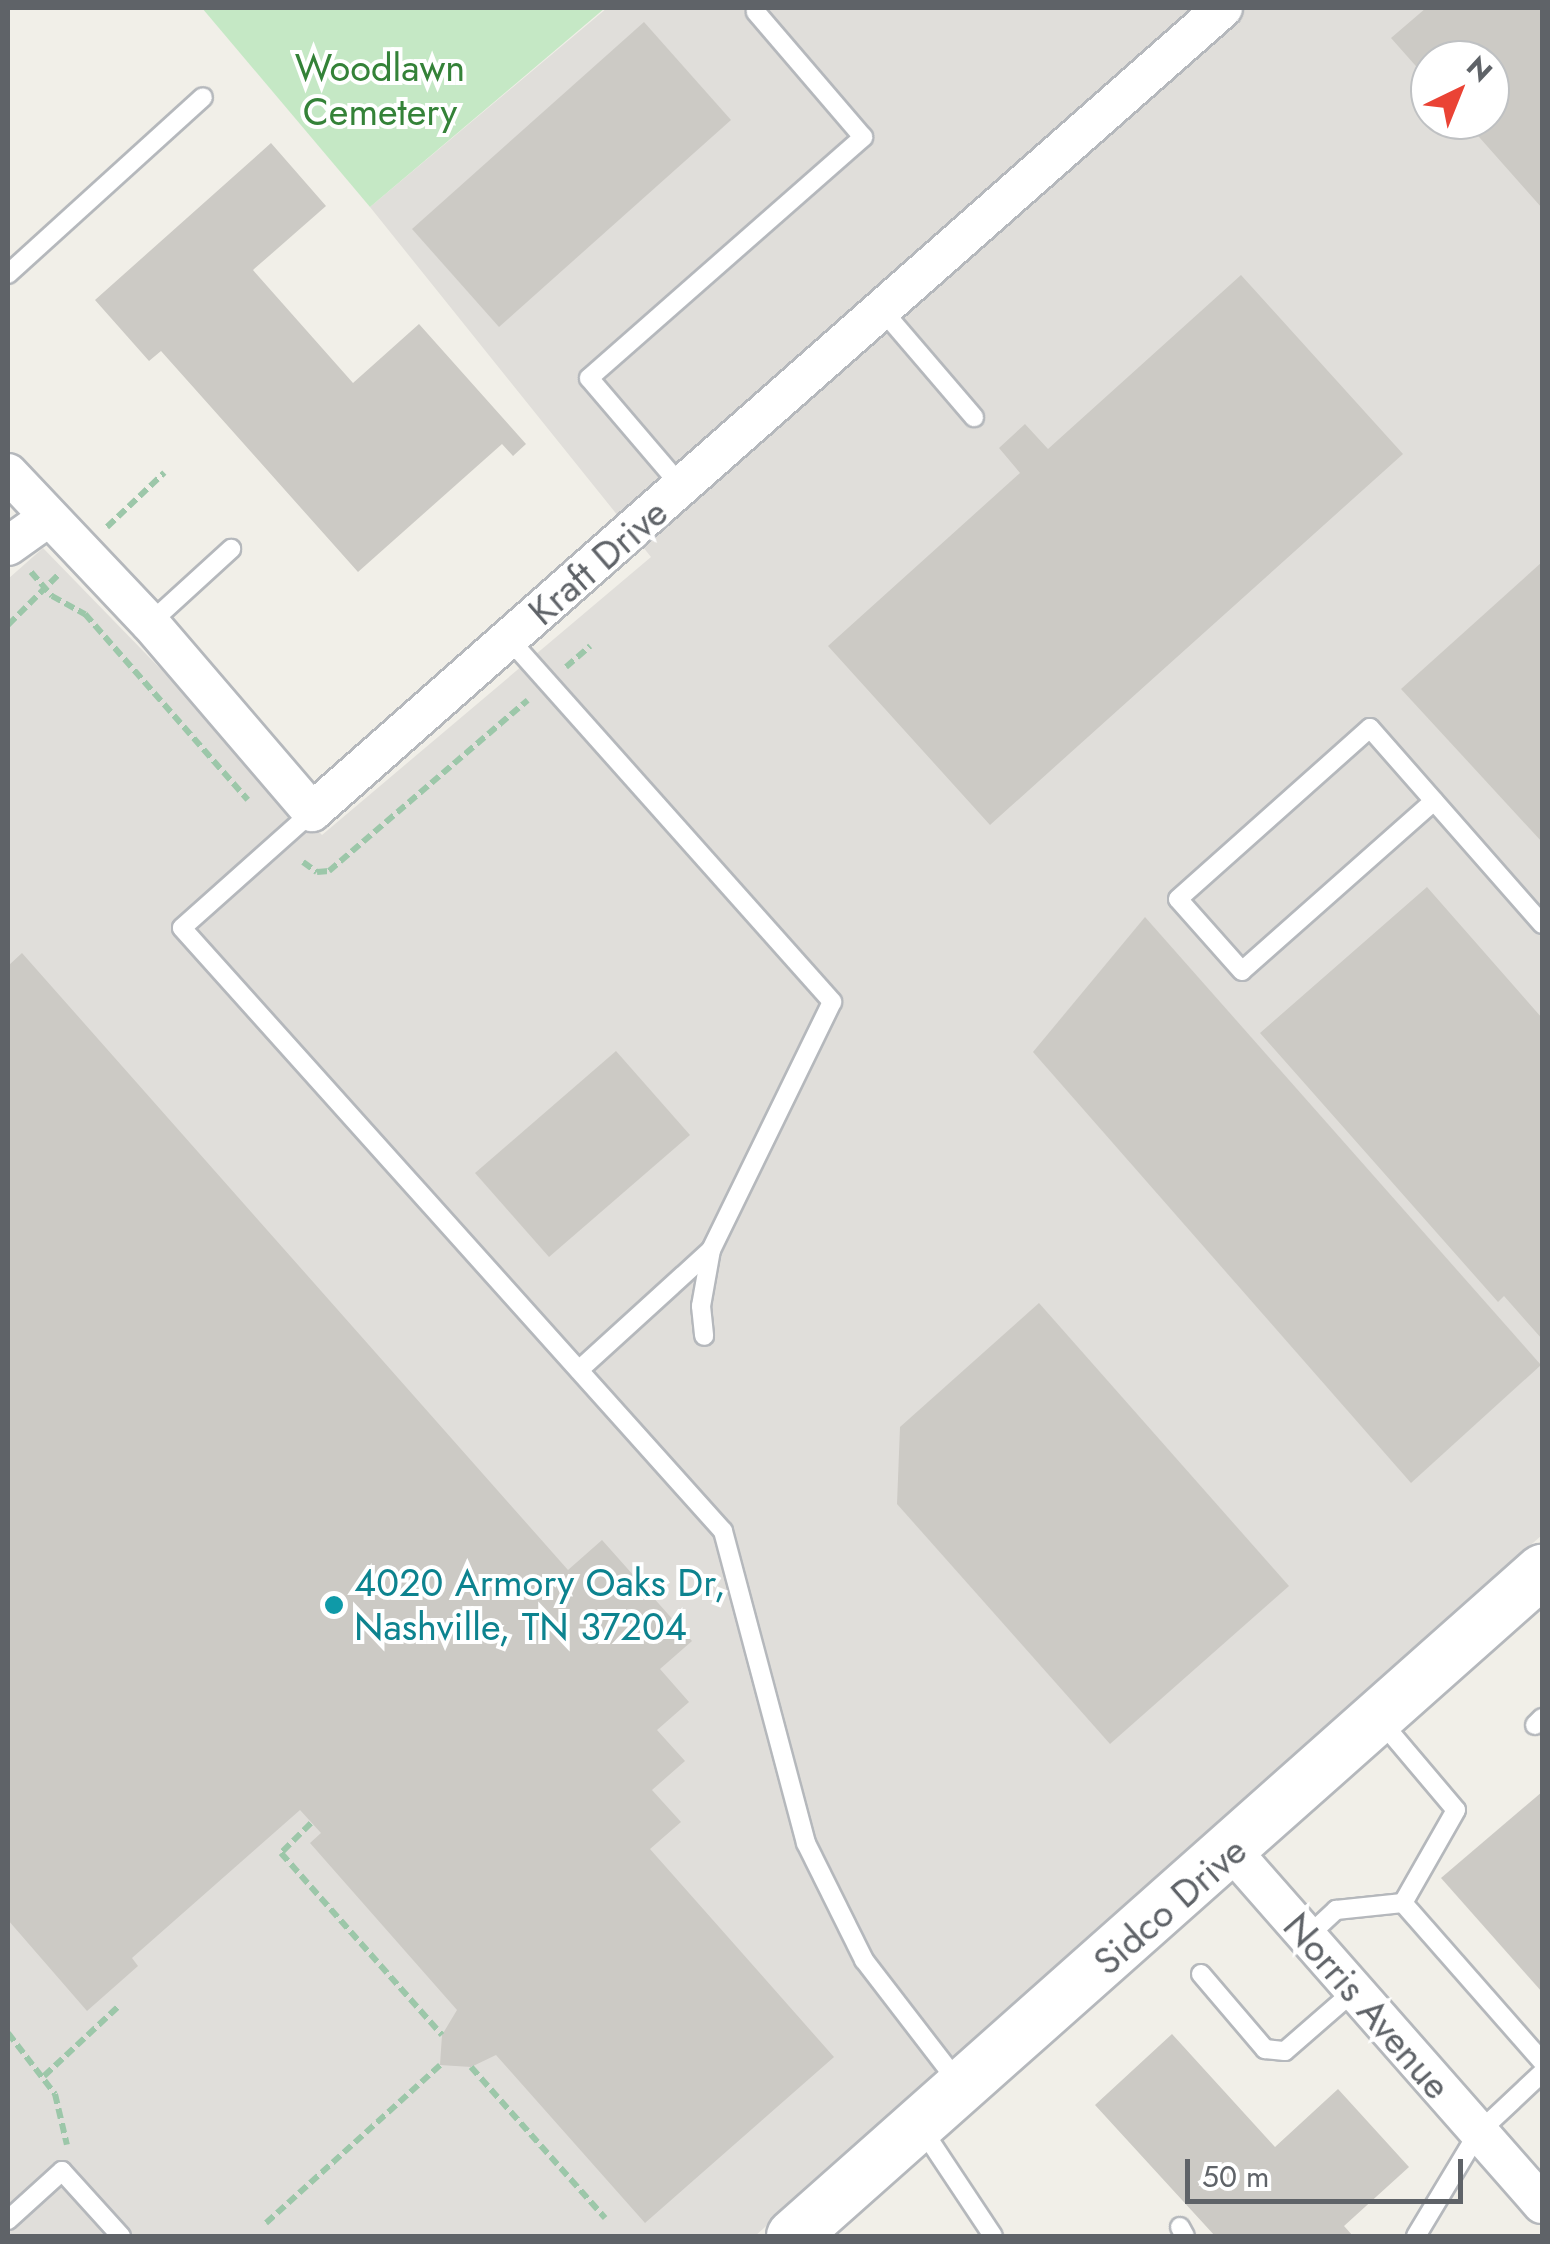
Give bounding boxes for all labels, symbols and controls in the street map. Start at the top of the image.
north arrow [1410,40,1510,140]
park label: Woodlawn Cemetery [295,45,465,134]
text: N [1457,47,1502,92]
street label: Kraft Drive [519,489,677,635]
place label: 4020 Armory Oaks Dr, Nashville, TN 37204 [354,1560,726,1650]
marker: 4020 Armory Oaks Dr, Nashville, TN 37204 [323,1594,345,1616]
street label: Sidco Drive [1084,1827,1256,1985]
street label: Norris Avenue [1274,1904,1460,2108]
scale bar [1190,2139,1468,2201]
text: 50 m [1202,2155,1269,2198]

